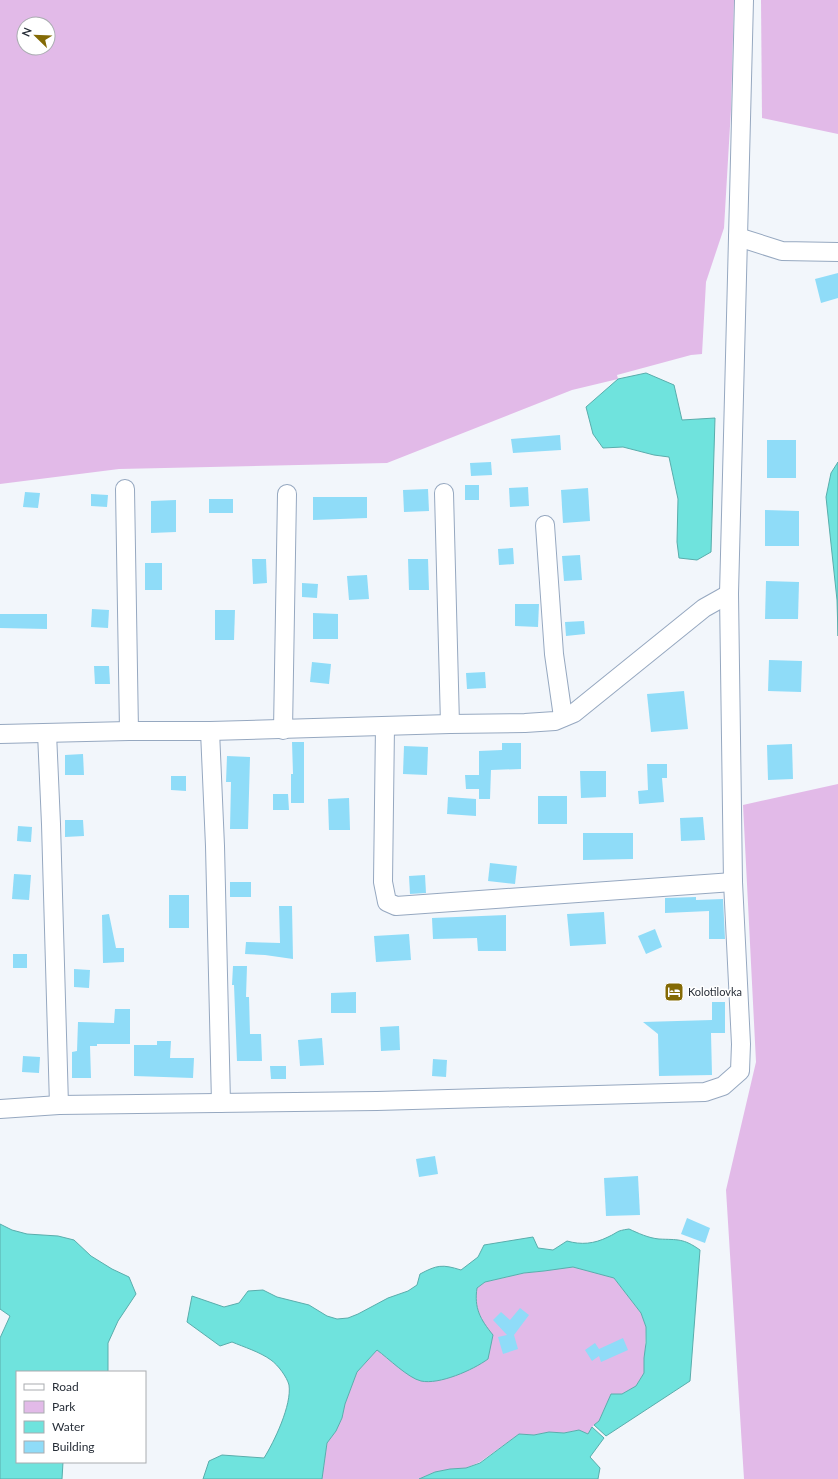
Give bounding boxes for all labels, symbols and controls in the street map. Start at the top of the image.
north arrow [16,16,56,56]
text: N [19,25,34,38]
hotel icon: Kolotilovka [663,981,685,1003]
place label: Kolotilovka [688,985,742,998]
legend [16,1371,146,1463]
text: Road [52,1379,79,1394]
text: Park [52,1399,76,1414]
text: Water [52,1419,85,1434]
text: Building [52,1439,95,1454]

